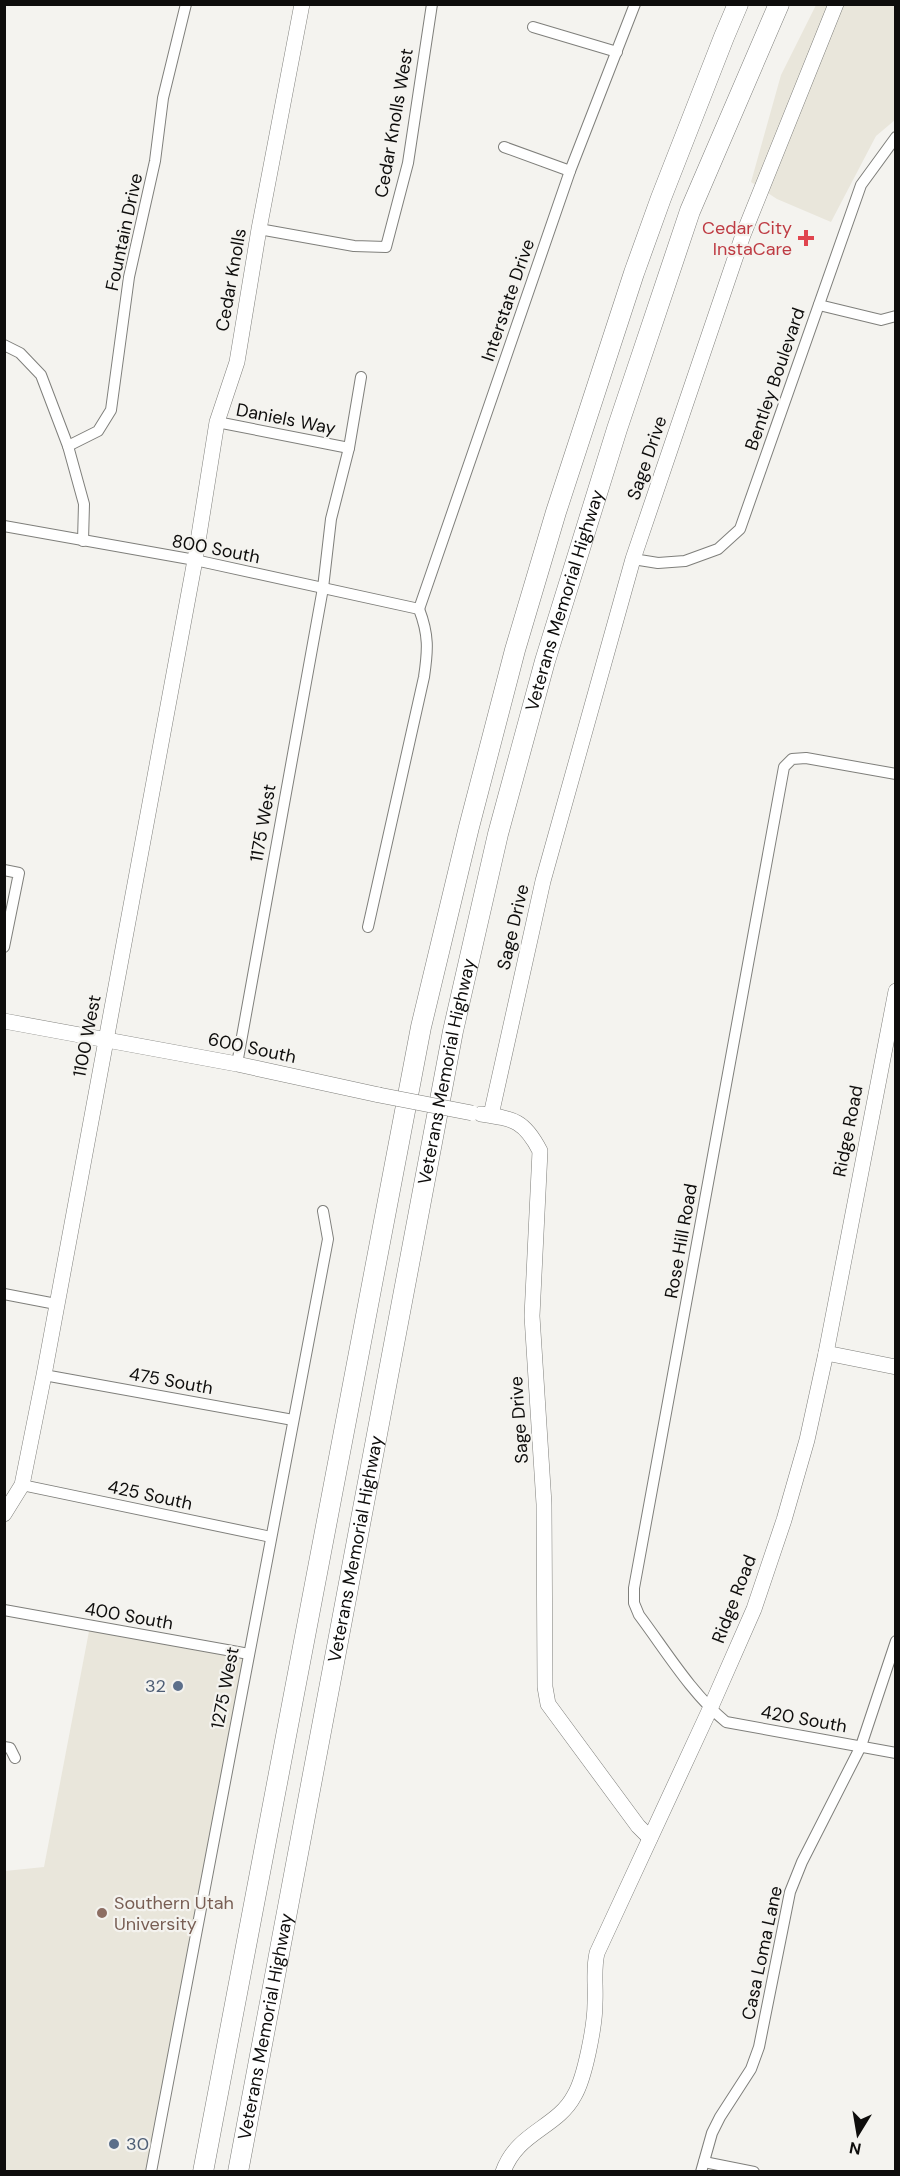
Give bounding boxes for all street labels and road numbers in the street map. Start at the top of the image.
street label: Cedar Knolls West [369,46,419,200]
street label: Fountain Drive [100,171,148,293]
street label: Cedar Knolls [210,227,252,333]
street label: Interstate Drive [476,236,540,364]
street label: Bentley Boulevard [739,305,811,453]
street label: Daniels Way [234,398,338,440]
street label: Sage Drive [621,413,673,503]
street label: Veterans Memorial Highway [520,487,609,714]
street label: 800 South [170,529,262,569]
street label: 1175 West [244,782,282,864]
street label: Sage Drive [491,882,535,972]
street label: Veterans Memorial Highway [412,956,481,1187]
street label: 1100 West [67,993,107,1079]
street label: 600 South [206,1027,298,1069]
street label: Ridge Road [827,1083,869,1179]
street label: Rose Hill Road [659,1182,703,1300]
street label: 475 South [127,1362,215,1400]
street label: Sage Drive [504,1375,534,1465]
street label: Veterans Memorial Highway [322,1434,389,1664]
street label: 425 South [105,1474,195,1516]
street label: Ridge Road [706,1551,762,1647]
street label: 400 South [83,1596,175,1636]
street label: 1275 West [205,1645,245,1731]
street label: 420 South [759,1700,849,1738]
street label: Casa Loma Lane [736,1884,788,2022]
street label: Veterans Memorial Highway [232,1911,299,2142]

